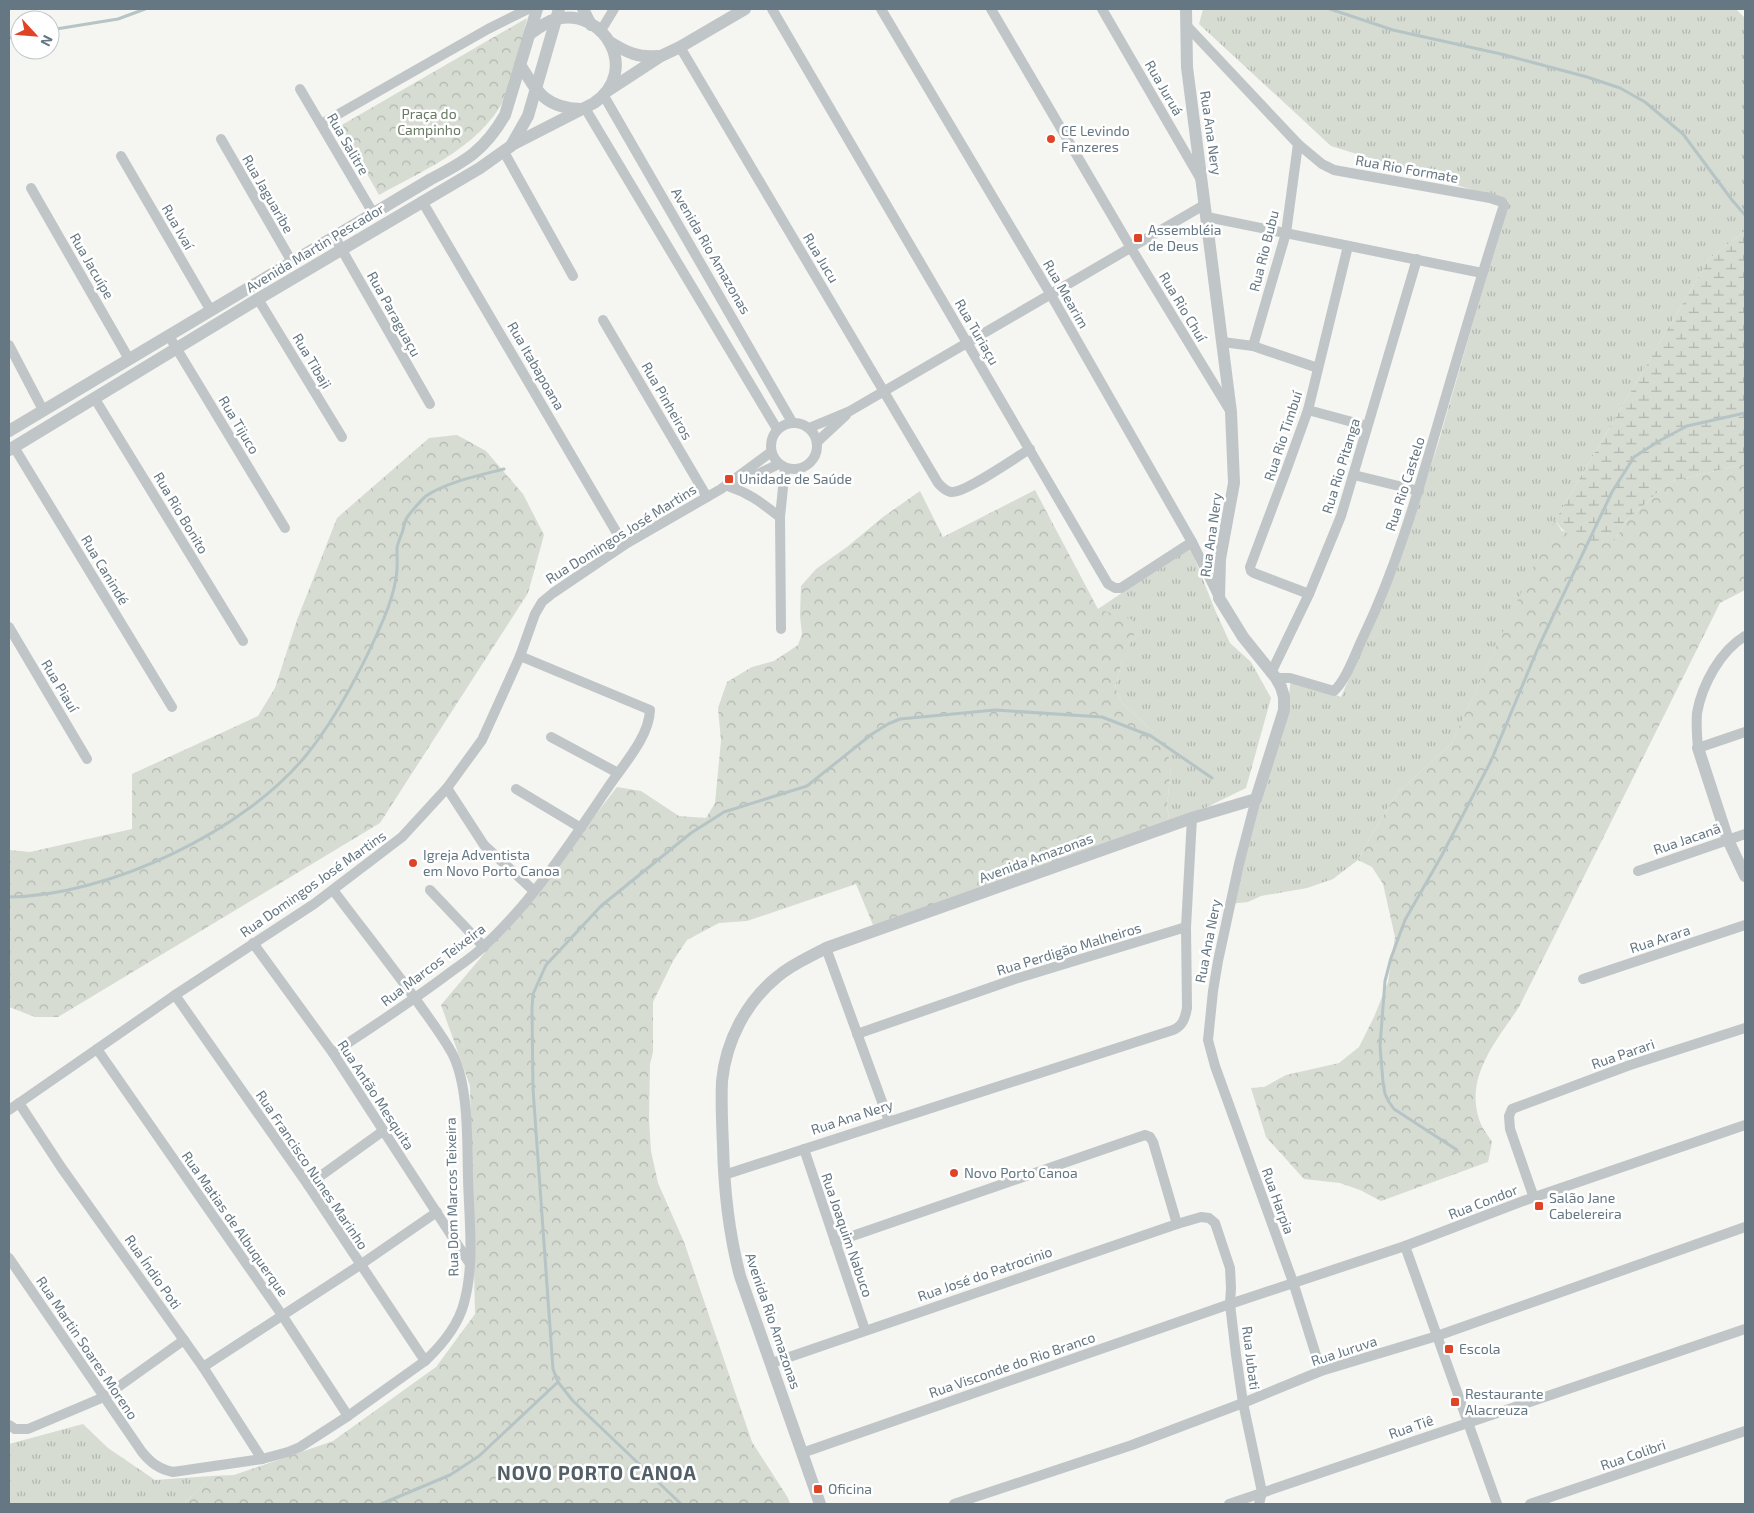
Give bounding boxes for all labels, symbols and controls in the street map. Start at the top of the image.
north arrow [10,10,60,60]
text: N [37,33,57,49]
street label: Rua Juruá [1142,57,1187,118]
street label: Rua Ana Nery [1197,90,1226,177]
park label: Praça do Campinho [397,105,461,138]
street label: Rua Salitre [324,110,373,178]
place label: CE Levindo Fanzeres [1061,122,1130,155]
marker: CE Levindo Fanzeres [1045,133,1057,145]
street label: Rua Rio Formate [1354,151,1460,186]
street label: Rua Jaguaribe [239,152,298,236]
street label: Avenida Rio Amazonas [668,184,755,317]
street label: Avenida Martin Pescador [243,199,387,296]
street label: Rua Ivaí [159,201,198,253]
street label: Rua Rio Bubu [1245,208,1282,293]
place label: Assembléia de Deus [1148,221,1222,254]
street label: Rua Jacuípe [67,230,118,302]
street label: Rua Jucu [800,230,843,286]
marker: Assembléia de Deus [1132,232,1144,244]
street label: Rua Mearim [1040,256,1093,331]
street label: Rua Paraguaçu [363,268,425,360]
street label: Rua Rio Chuí [1156,269,1211,345]
street label: Rua Turiaçu [951,296,1003,368]
street label: Rua Itabapoana [504,318,569,413]
street label: Rua Tibaji [289,330,336,391]
street label: Rua Pinheiros [638,359,697,443]
street label: Rua Rio Timbuí [1260,388,1305,483]
street label: Rua Tijuco [215,393,263,457]
street label: Rua Rio Pitanga [1318,416,1363,516]
street label: Rua Rio Castelo [1381,434,1428,533]
street label: Rua Rio Bonito [150,469,212,557]
place label: Unidade de Saúde [739,470,852,487]
marker: Unidade de Saúde [723,473,735,485]
street label: Rua Domingos José Martins [542,480,699,587]
street label: Rua Ana Nery [1196,491,1225,578]
street label: Rua Canindé [78,532,133,608]
street label: Rua Piauí [38,656,83,716]
street label: Rua Jacanã [1651,819,1723,858]
street label: Rua Domingos José Martins [236,827,389,941]
street label: Avenida Amazonas [977,829,1095,886]
place label: Igreja Adventista em Novo Porto Canoa [423,846,560,879]
marker: Igreja Adventista em Novo Porto Canoa [407,857,419,869]
street label: Rua Ana Nery [1191,897,1224,984]
street label: Rua Perdigão Malheiros [994,918,1143,979]
street label: Rua Marcos Teixeira [377,920,488,1009]
street label: Rua Arara [1628,921,1692,956]
street label: Rua Parari [1589,1035,1657,1072]
street label: Rua Antão Mesquita [335,1037,418,1153]
street label: Rua Francisco Nunes Marinho [253,1087,372,1253]
street label: Rua Ana Nery [809,1095,896,1138]
street label: Rua Dom Marcos Teixeira [442,1117,461,1277]
street label: Rua Matias de Albuquerque [179,1148,292,1300]
place label: Novo Porto Canoa [964,1164,1078,1181]
street label: Rua Harpia [1259,1165,1298,1236]
marker: Novo Porto Canoa [948,1167,960,1179]
street label: Rua Joaquim Nabuco [818,1170,877,1299]
street label: Rua Condor [1446,1180,1520,1223]
place label: Salão Jane Cabelereira [1549,1189,1622,1222]
marker: Salão Jane Cabelereira [1533,1200,1545,1212]
street label: Rua Índio Poti [122,1231,185,1312]
street label: Rua José do Patrocinio [915,1242,1054,1305]
street label: Avenida Rio Amazonas [742,1250,805,1391]
street label: Rua Martin Soares Moreno [33,1273,142,1423]
street label: Rua Jubati [1239,1325,1264,1391]
street label: Rua Visconde do Rio Branco [926,1328,1097,1401]
street label: Rua Juruva [1309,1332,1379,1369]
place label: Escola [1459,1340,1500,1357]
marker: Escola [1443,1343,1455,1355]
place label: Restaurante Alacreuza [1465,1385,1544,1418]
marker: Restaurante Alacreuza [1449,1396,1461,1408]
street label: Rua Tiê [1386,1411,1435,1442]
street label: Rua Colibri [1598,1435,1668,1474]
district label: NOVO PORTO CANOA [497,1461,697,1484]
place label: Oficina [828,1480,872,1497]
marker: Oficina [812,1483,824,1495]

